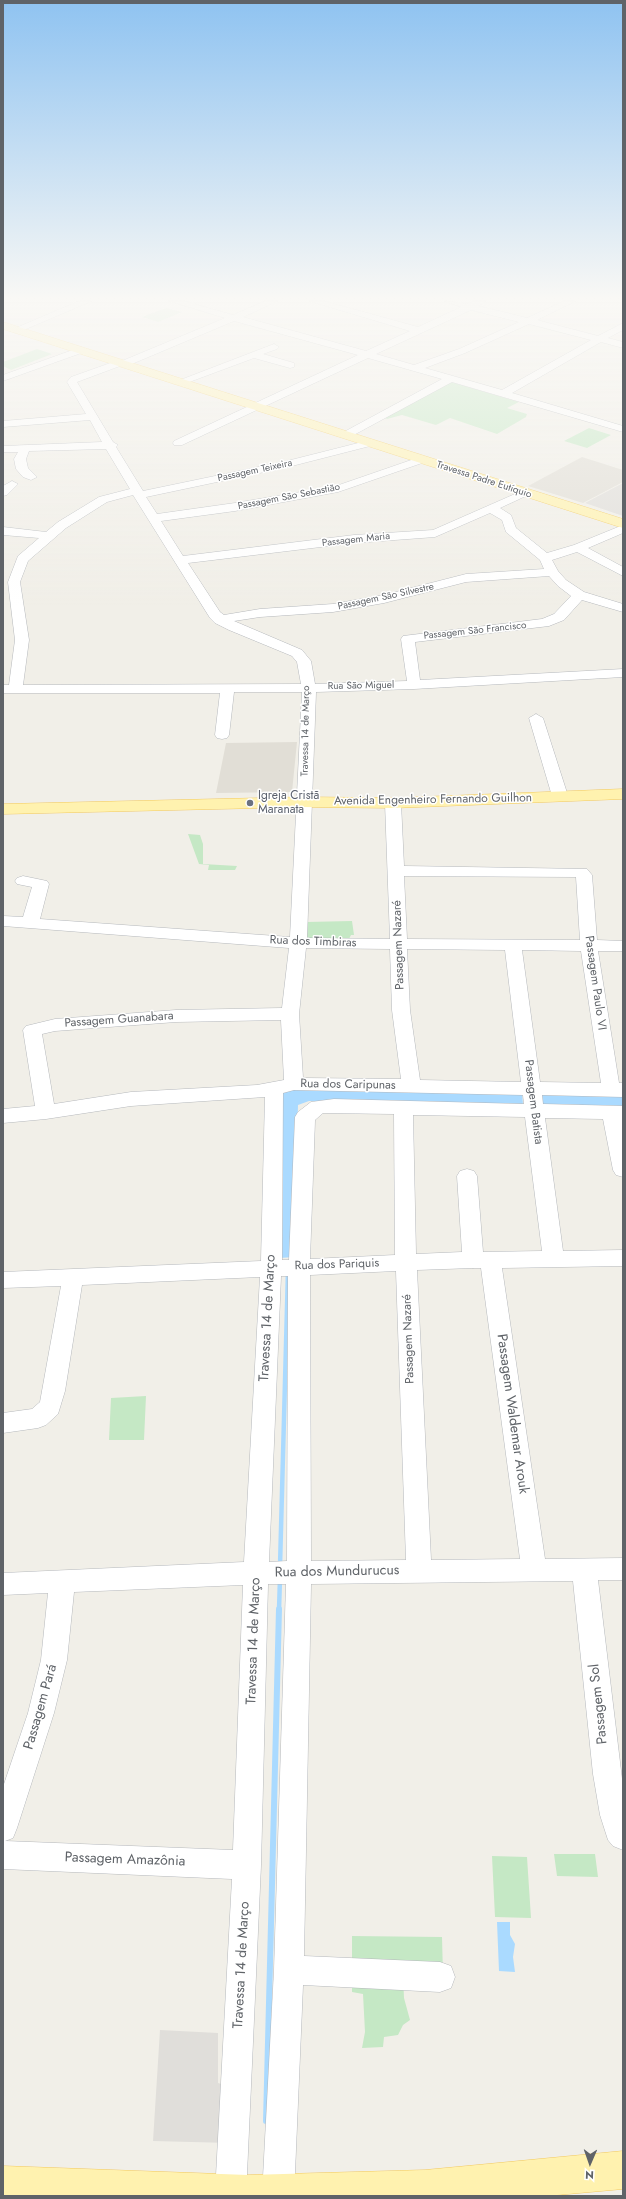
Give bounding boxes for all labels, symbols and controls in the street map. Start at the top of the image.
street label: Passagem Teixeira [217,457,293,485]
street label: Travessa Padre Eutíquio [435,459,533,501]
street label: Passagem São Sebastião [237,481,341,513]
street label: Passagem Maria [321,530,391,550]
street label: Passagem São Silvestre [337,581,435,613]
street label: Passagem São Francisco [423,620,527,642]
street label: Rua São Miguel [328,679,394,693]
street label: Travessa 14 de Março [299,685,313,777]
place label: Igreja Cristã Maranata [258,789,319,817]
street label: Avenida Engenheiro Fernando Guilhon [334,791,532,809]
marker: Igreja Cristã Maranata [245,798,255,808]
street label: Passagem Nazaré [390,900,408,990]
street label: Rua dos Timbiras [269,933,357,951]
street label: Passagem Paulo VI [581,935,609,1031]
street label: Passagem Guanabara [64,1009,174,1031]
street label: Passagem Batista [521,1059,545,1145]
street label: Rua dos Caripunas [300,1077,396,1093]
street label: Travessa 14 de Março [256,1254,280,1382]
street label: Rua dos Pariquis [295,1256,379,1274]
street label: Passagem Nazaré [400,1294,418,1384]
street label: Passagem Waldemar Arouk [492,1333,532,1495]
street label: Rua dos Mundurucus [274,1563,400,1581]
street label: Travessa 14 de Março [243,1577,265,1705]
street label: Passagem Pará [21,1662,61,1752]
street label: Passagem Sol [586,1663,612,1745]
street label: Passagem Amazônia [64,1849,186,1871]
street label: Travessa 14 de Março [230,1901,254,2029]
north arrow [570,2143,610,2183]
text: N [585,2167,594,2183]

